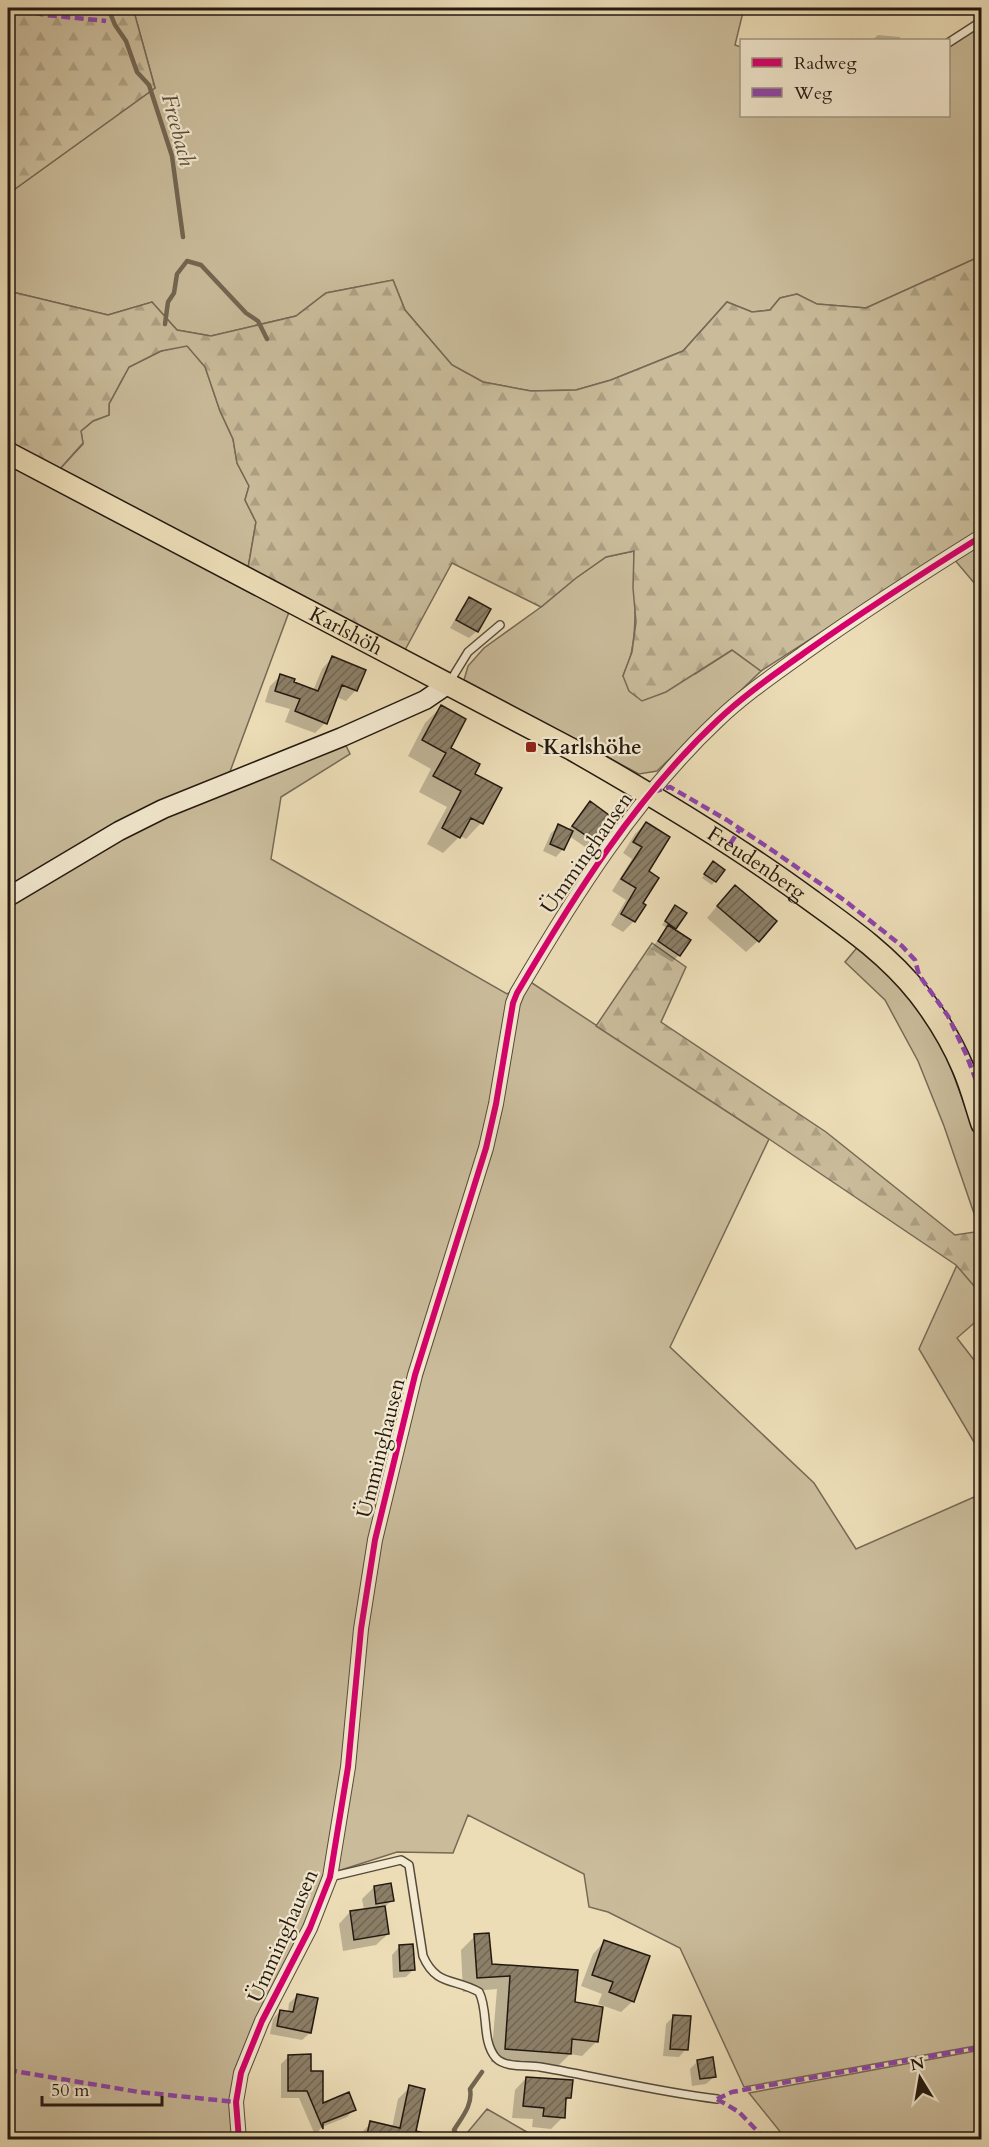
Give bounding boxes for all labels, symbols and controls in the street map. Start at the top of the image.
legend [740,39,950,117]
text: Radweg [794,51,857,76]
text: Weg [793,81,833,106]
water label: Freebach [154,90,202,170]
street label: Karlshöh [304,599,388,662]
place label: Karlshöhe [543,733,642,762]
marker: Karlshöhe [524,740,538,754]
street label: Ümminghausen [534,786,640,920]
street label: Freudenberg [702,819,812,907]
street label: Ümminghausen [350,1375,412,1521]
street label: Ümminghausen [241,1865,325,2007]
north arrow [890,2048,950,2108]
text: N [908,2052,926,2076]
scale bar [42,2069,162,2107]
text: 50 m [51,2078,90,2103]

